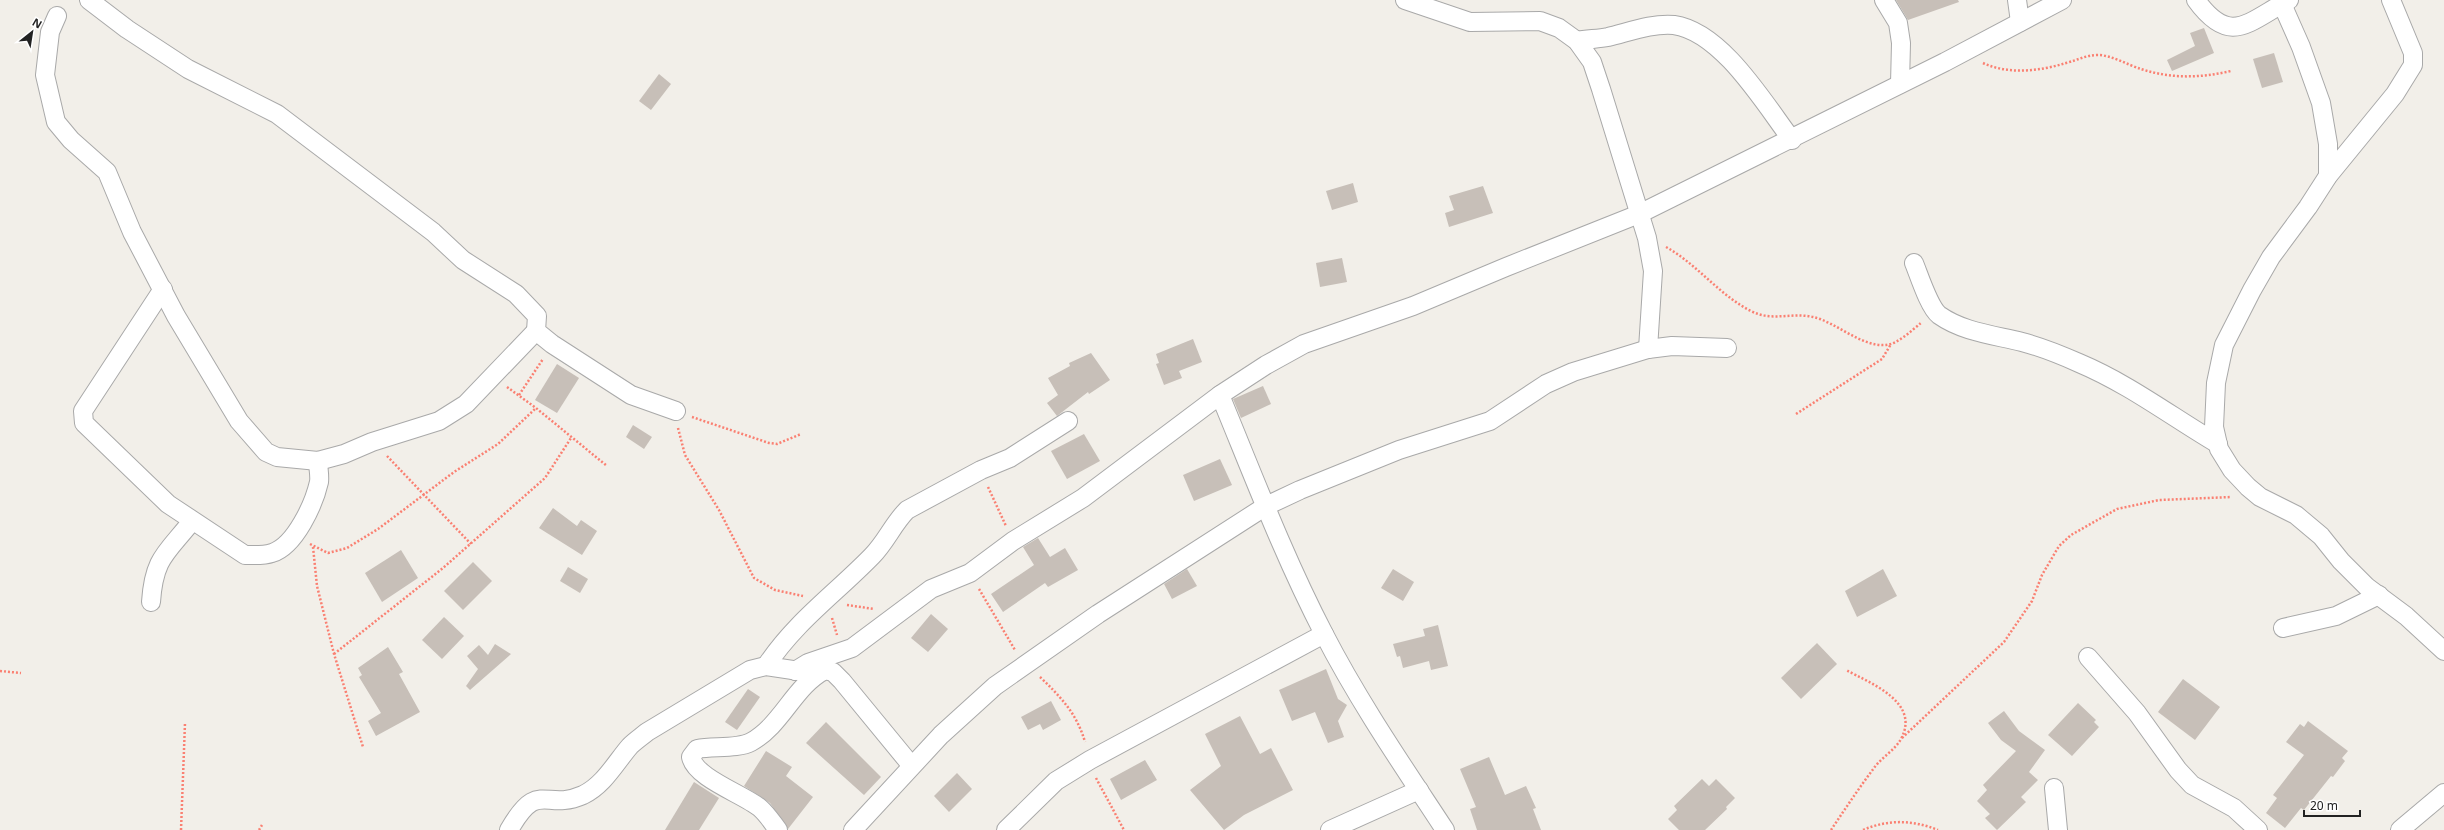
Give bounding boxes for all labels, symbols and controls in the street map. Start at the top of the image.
north arrow [12,12,52,52]
text: N [30,14,45,32]
scale bar [2304,792,2360,818]
text: 20 m [2310,797,2338,814]

